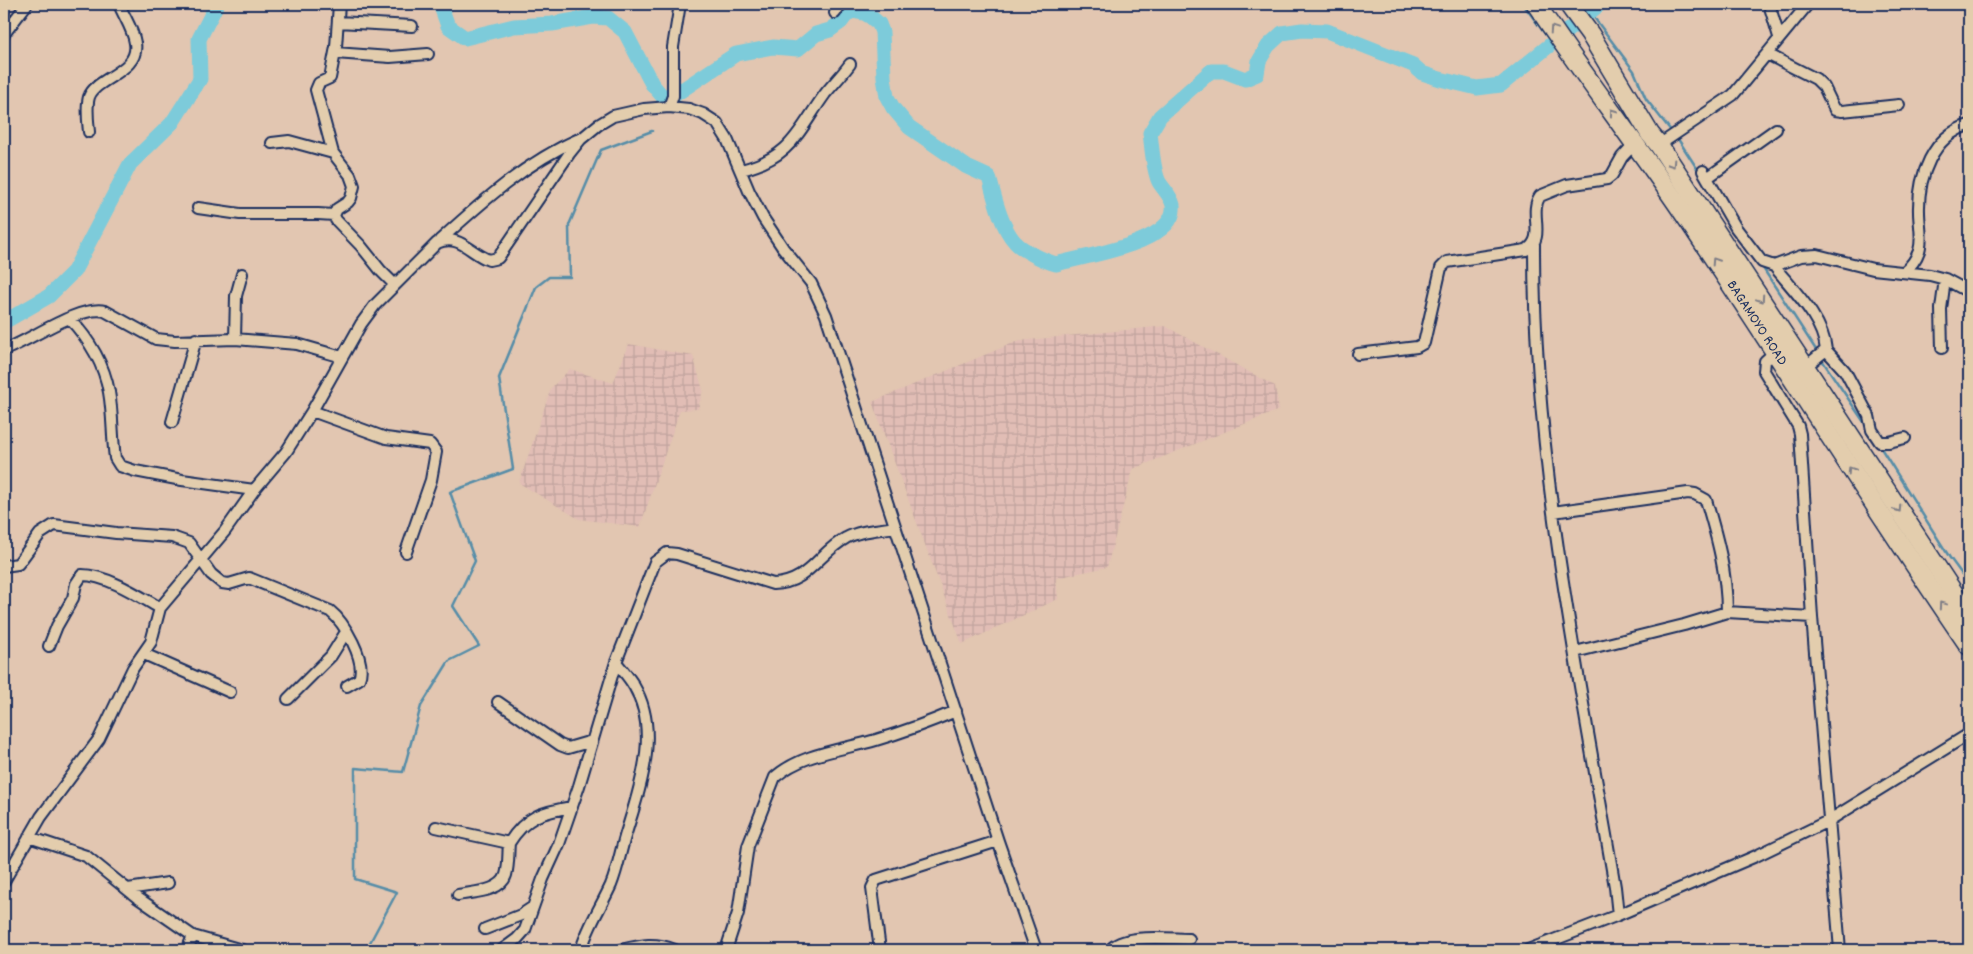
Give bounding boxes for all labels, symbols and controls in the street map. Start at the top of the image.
one-way arrow [1550,26,1559,35]
one-way arrow [1611,109,1619,118]
one-way arrow [1665,159,1675,168]
one-way arrow [1712,257,1721,266]
street label: BAGAMOYO ROAD [1720,276,1792,371]
one-way arrow [1755,294,1765,303]
one-way arrow [1848,467,1858,476]
one-way arrow [1891,504,1901,513]
one-way arrow [1939,602,1948,611]

